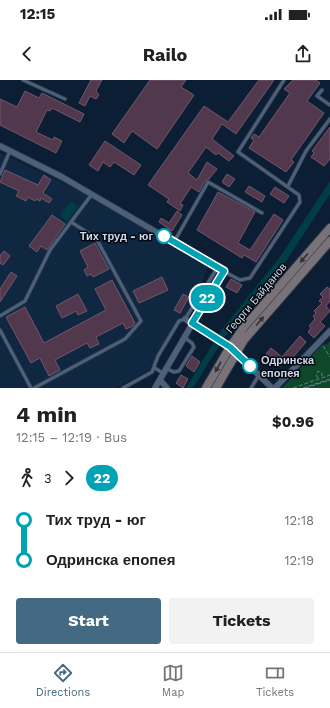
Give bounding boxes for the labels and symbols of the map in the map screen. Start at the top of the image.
marker: Тих труд - юг [156,228,172,244]
place label: Тих труд - юг [80,230,153,243]
one-way arrow [300,253,309,263]
street label: Георги Байданов [223,261,290,336]
line badge: 22 [189,285,225,311]
one-way arrow [255,316,264,326]
place label: Одринска епопея [261,354,315,380]
marker: Одринска епопея [242,358,258,374]
one-way arrow [215,361,222,373]

